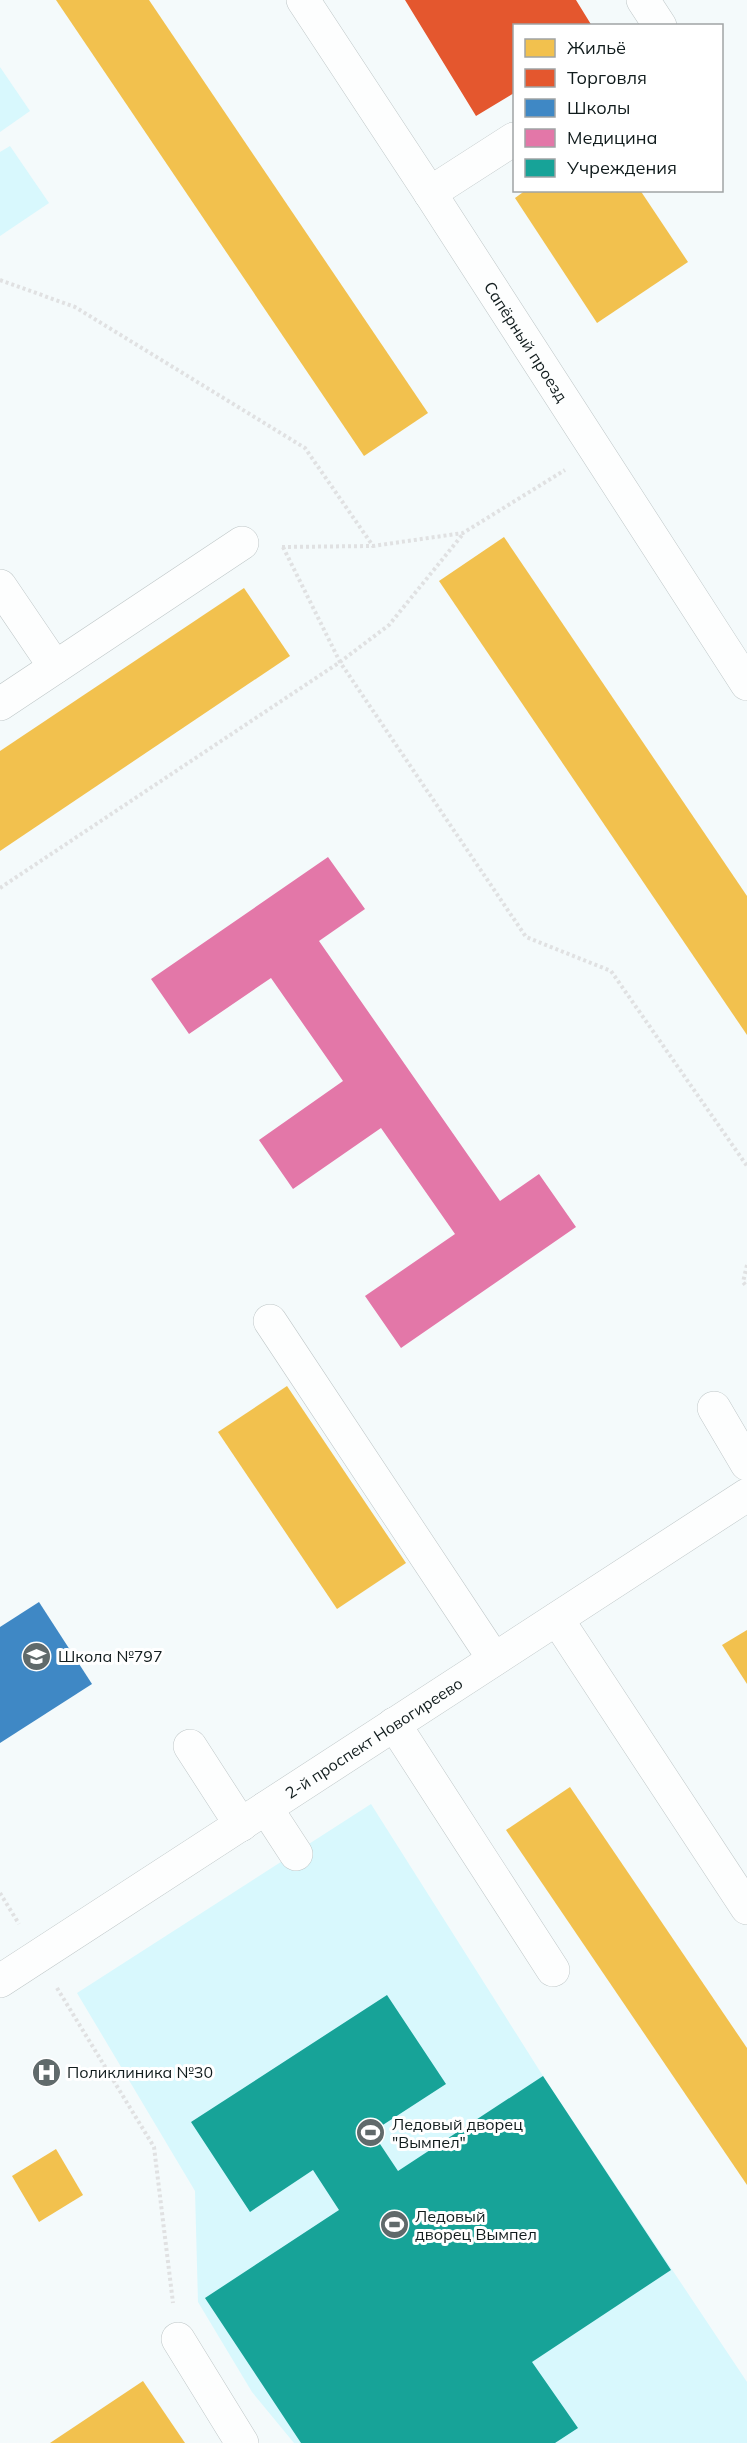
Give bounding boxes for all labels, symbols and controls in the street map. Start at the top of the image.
legend [513,24,723,192]
text: Жильё [567,36,626,59]
text: Торговля [567,66,647,89]
text: Школы [567,96,630,119]
text: Медицина [567,126,658,149]
text: Учреждения [566,156,677,179]
street label: Сапёрный проезд [480,278,572,406]
school or university icon: Школа №797 [21,1640,53,1672]
place label: Школа №797 [58,1646,163,1666]
street label: 2-й проспект Новогиреево [281,1673,466,1803]
hospital icon: Поликлиника №30 [30,2056,62,2088]
place label: Поликлиника №30 [67,2062,213,2082]
place label: Ледовый дворец "Вымпел" [392,2114,523,2152]
sports icon: Ледовый дворец "Вымпел" [355,2117,387,2149]
place label: Ледовый дворец Вымпел [415,2206,537,2244]
sports icon: Ледовый дворец Вымпел [378,2209,410,2241]

